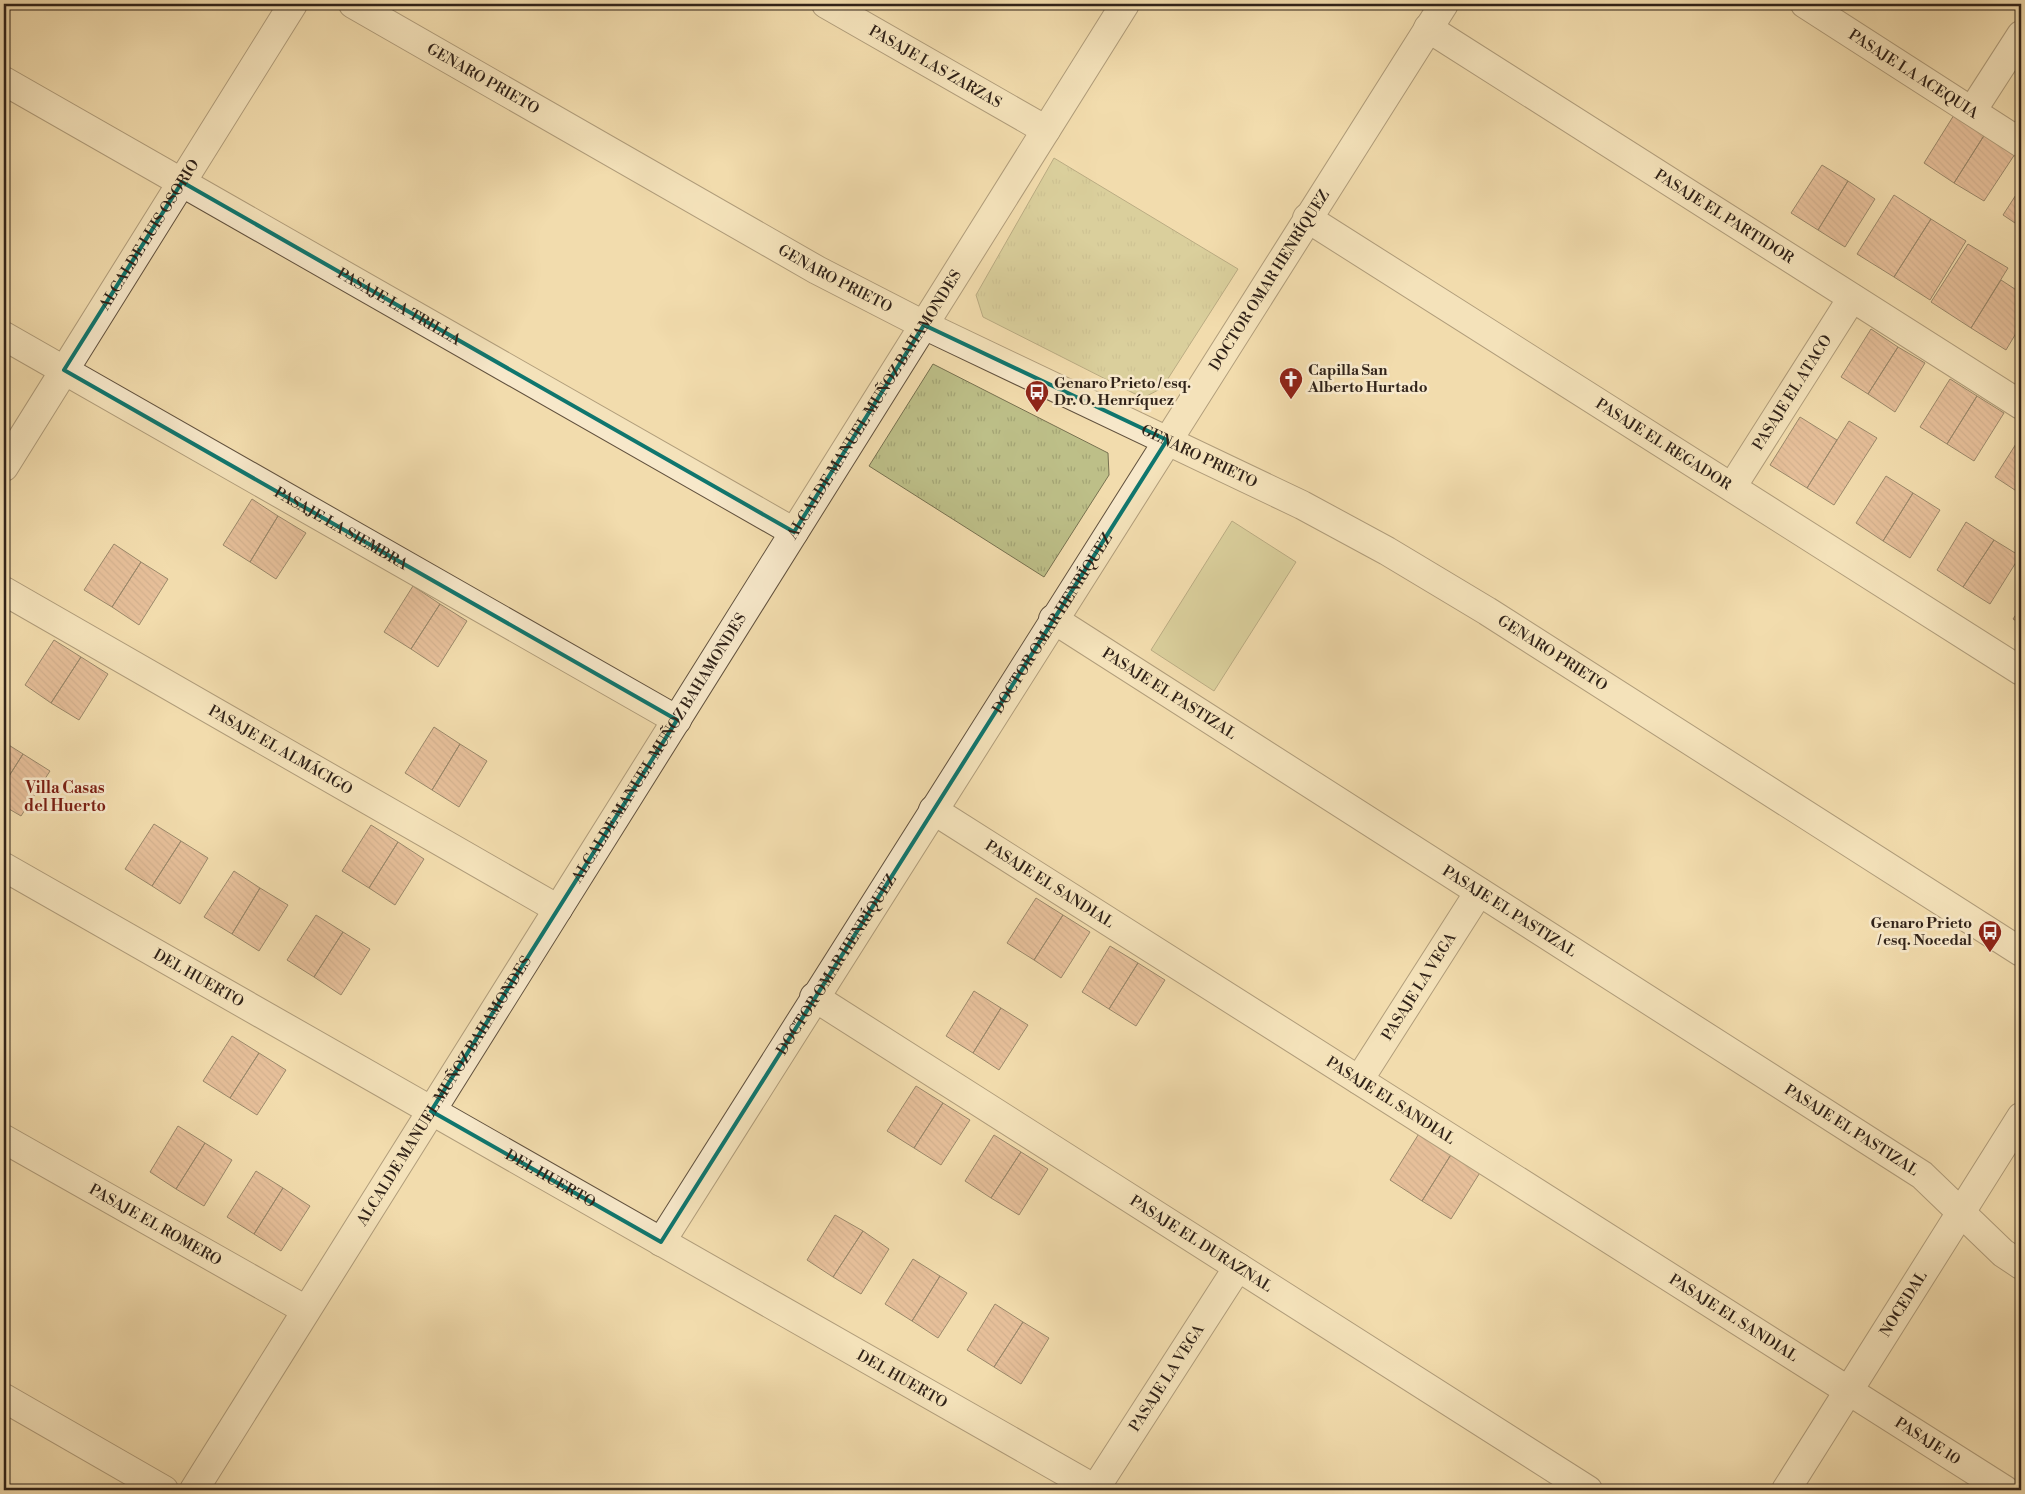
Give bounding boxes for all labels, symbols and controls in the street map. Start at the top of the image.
street label: PASAJE LAS ZARZAS [865,22,1005,113]
street label: PASAJE LA ACEQUIA [1845,26,1982,123]
street label: GENARO PRIETO [423,39,543,119]
street label: ALCALDE LUIS OSORIO [95,156,204,315]
street label: PASAJE EL PARTIDOR [1651,165,1798,268]
street label: DOCTOR OMAR HENRÍQUEZ [1205,186,1334,374]
street label: GENARO PRIETO [775,241,896,317]
street label: PASAJE LA TRILLA [334,264,465,350]
street label: ALCALDE MANUEL MUÑOZ BAHAMONDES [782,266,966,544]
street label: PASAJE EL ATACO [1749,331,1836,454]
place label: Capilla San Alberto Hurtado [1307,361,1428,397]
church icon: Capilla San Alberto Hurtado [1278,366,1304,400]
place label: Genaro Prieto / esq. Dr. O. Henríquez [1054,374,1191,410]
bus stop icon: Genaro Prieto / esq. Dr. O. Henríquez [1024,379,1050,413]
street label: PASAJE EL REGADOR [1592,394,1735,495]
street label: GENARO PRIETO [1138,421,1261,492]
street label: PASAJE LA SIEMBRA [270,483,412,575]
street label: DOCTOR OMAR HENRÍQUEZ [988,529,1117,718]
street label: ALCALDE MANUEL MUÑOZ BAHAMONDES [567,610,751,887]
street label: GENARO PRIETO [1494,611,1611,696]
street label: PASAJE EL PASTIZAL [1098,644,1240,744]
street label: PASAJE EL ALMÁCIGO [205,701,356,799]
district label: Villa Casas del Huerto [24,778,106,816]
street label: PASAJE EL SANDIAL [981,836,1117,932]
street label: PASAJE EL PASTIZAL [1439,862,1580,961]
street label: DOCTOR OMAR HENRÍQUEZ [772,871,901,1059]
place label: Genaro Prieto / esq. Nocedal [1870,914,1972,950]
bus stop icon: Genaro Prieto / esq. Nocedal [1977,919,2003,953]
street label: PASAJE LA VEGA [1378,929,1461,1044]
street label: DEL HUERTO [150,945,247,1012]
street label: ALCALDE MANUEL MUÑOZ BAHAMONDES [352,953,536,1230]
street label: PASAJE EL SANDIAL [1322,1053,1458,1149]
street label: PASAJE EL PASTIZAL [1781,1080,1922,1180]
street label: DEL HUERTO [502,1146,599,1212]
street label: PASAJE EL ROMERO [86,1180,225,1270]
street label: PASAJE EL DURAZNAL [1126,1192,1276,1297]
street label: NOCEDAL [1876,1268,1932,1341]
street label: PASAJE EL SANDIAL [1665,1270,1801,1366]
street label: PASAJE LA VEGA [1125,1320,1209,1436]
street label: DEL HUERTO [853,1346,951,1413]
street label: PASAJE 10 [1891,1414,1964,1469]

